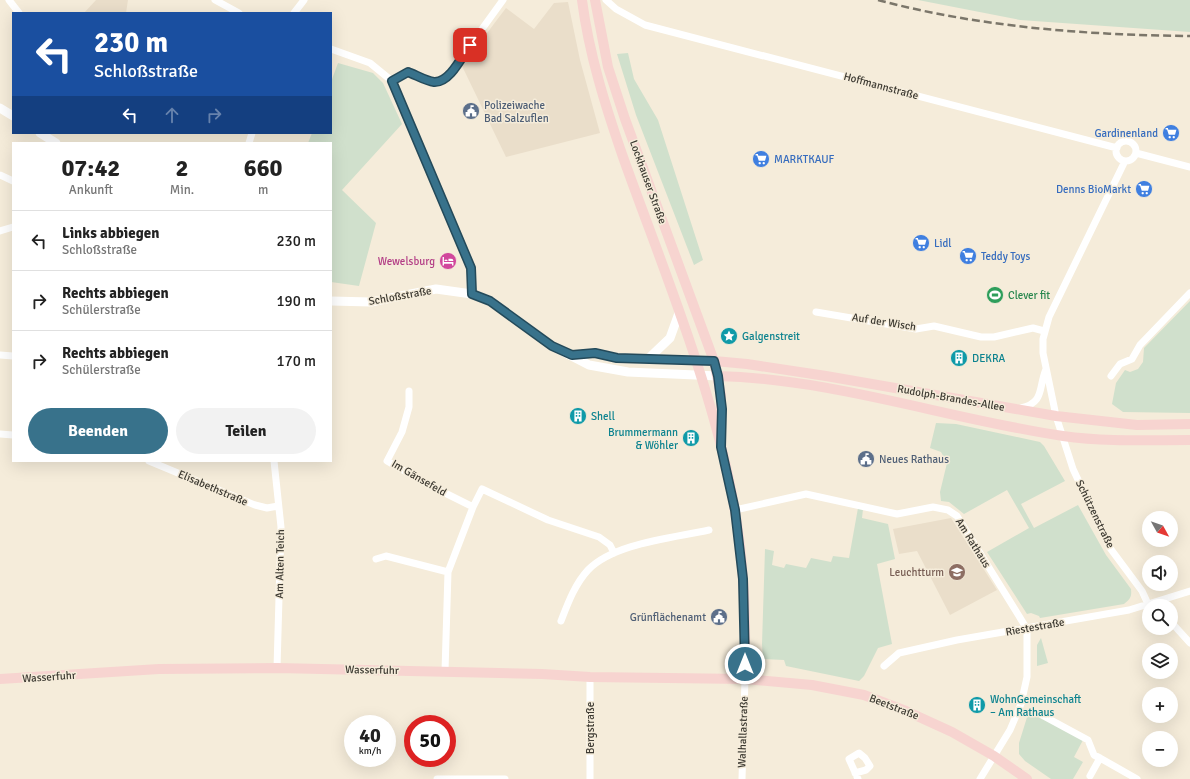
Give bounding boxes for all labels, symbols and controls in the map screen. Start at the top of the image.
text: 230 m [94,26,168,60]
icon: left [28,28,80,80]
pin [453,28,487,62]
icon: arrive [459,34,481,56]
text: Schloßstraße [94,60,198,82]
street label: Hoffmannstraße [842,70,920,102]
place label: Polizeiwache Bad Salzuflen [484,99,549,125]
public building icon: Polizeiwache Bad Salzuflen [461,101,481,121]
icon: left [119,104,141,126]
icon: ahead [161,104,183,126]
icon: right [203,104,225,126]
supermarket icon: Gardinenland [1161,123,1181,143]
place label: Gardinenland [1094,127,1158,140]
street label: Lockhauser Straße [627,138,669,226]
supermarket icon: MARKTKAUF [751,149,771,169]
text: 07:42 [61,153,120,183]
text: 2 [176,153,188,183]
text: 660 [244,153,283,183]
place label: MARKTKAUF [774,153,835,166]
supermarket icon: Denns BioMarkt [1134,179,1154,199]
text: Ankunft [69,182,113,198]
text: Min. [170,182,194,198]
text: m [258,182,268,198]
place label: Denns BioMarkt [1056,183,1131,196]
text: Links abbiegen [62,224,159,242]
icon: left [28,230,50,252]
text: 230 m [276,232,316,250]
supermarket icon: Lidl [911,233,931,253]
place label: Lidl [934,237,952,250]
text: Schloßstraße [62,242,137,258]
supermarket icon: Teddy Toys [958,246,978,266]
place label: Teddy Toys [981,250,1030,263]
hotel icon: Wewelsburg [438,251,458,271]
place label: Wewelsburg [378,255,435,268]
text: Rechts abbiegen [62,284,169,302]
street label: Schloßstraße [368,284,432,308]
sports icon: Clever fit [985,285,1005,305]
place label: Clever fit [1008,289,1050,302]
icon: right [28,290,50,312]
text: 190 m [276,292,316,310]
text: Schülerstraße [62,302,141,318]
street label: Auf der Wisch [851,311,917,333]
place icon: Galgenstreit [719,326,739,346]
place label: Galgenstreit [742,330,800,343]
text: Rechts abbiegen [62,344,169,362]
building icon: DEKRA [949,348,969,368]
icon: right [28,350,50,372]
text: 170 m [276,352,316,370]
place label: DEKRA [972,352,1006,365]
text: Schülerstraße [62,362,141,378]
street label: Rudolph-Brandes-Allee [896,382,1006,414]
building icon: Shell [568,406,588,426]
button: Beenden [28,408,168,454]
button: Teilen [176,408,316,454]
place label: Shell [591,410,615,423]
place label: Brummermann & Wöhler [608,426,678,452]
building icon: Brummermann & Wöhler [681,428,701,448]
public building icon: Neues Rathaus [856,449,876,469]
place label: Neues Rathaus [879,453,949,466]
street label: Im Gänsefeld [389,457,449,499]
street label: Elisabethstraße [176,467,250,509]
street label: Schützenstraße [1073,478,1117,550]
north arrow [1142,511,1178,547]
map controls [1142,511,1178,767]
street label: Am Rathaus [953,516,993,570]
street label: Am Alten Teich [273,529,287,599]
button: sound [1142,555,1178,591]
school or university icon: Leuchtturm [947,562,967,582]
place label: Leuchtturm [889,566,944,579]
button: search [1142,599,1178,635]
public building icon: Grünflächenamt [709,607,729,627]
place label: Grünflächenamt [630,611,706,624]
street label: Riestestraße [1004,615,1066,639]
position arrow [724,643,766,685]
button: layers [1142,643,1178,679]
street label: Wasserfuhr [345,663,399,677]
street label: Wasserfuhr [22,669,76,685]
button: + [1142,687,1178,723]
street label: Beetstraße [867,692,921,722]
place label: WohnGemeinschaft – Am Rathaus [990,693,1081,719]
building icon: WohnGemeinschaft – Am Rathaus [967,695,987,715]
street label: Walhallastraße [735,696,751,768]
street label: Bergstraße [584,702,597,754]
speed limit sign: 50 [404,715,456,767]
text: 40 [359,723,381,748]
button: − [1142,731,1178,767]
text: km/h [359,745,381,757]

